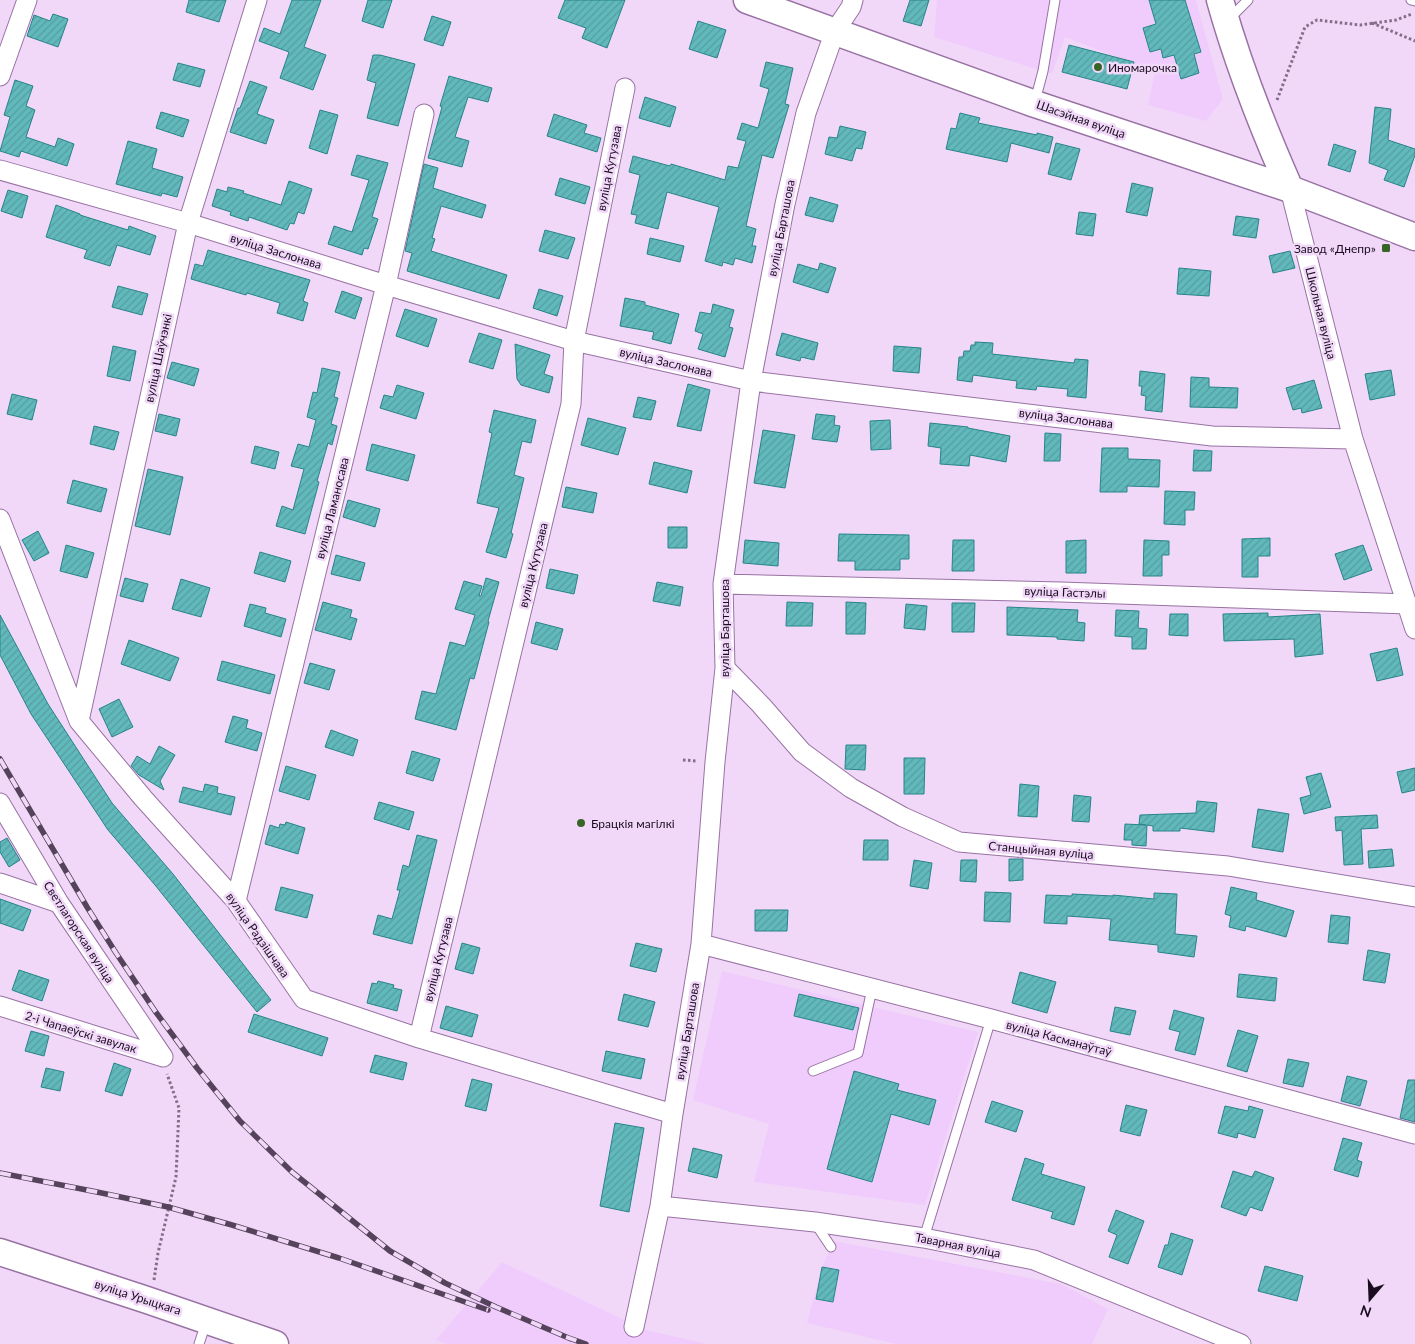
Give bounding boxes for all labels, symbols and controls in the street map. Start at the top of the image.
place label: Иномарочка [1108,60,1177,75]
marker: Иномарочка [1092,61,1104,73]
street label: Шасэйная вуліца [1034,97,1128,141]
street label: вуліца Кутузава [593,124,625,212]
street label: вуліца Барташова [764,178,798,278]
street label: вуліца Заслонава [229,230,323,272]
place label: Завод «Днепр» [1294,241,1376,256]
marker: Завод «Днепр» [1380,242,1392,254]
street label: Школьная вуліца [1302,265,1340,361]
street label: вуліца Шаўчэнкі [141,312,175,404]
street label: вуліца Заслонава [618,344,714,380]
street label: вуліца Заслонава [1018,405,1114,431]
street label: вуліца Ламаносава [312,456,352,560]
street label: вуліца Кутузава [515,521,551,609]
street label: вуліца Барташова [717,579,732,677]
street label: вуліца Гастэлы [1024,583,1106,601]
place label: Брацкія магілкі [591,816,675,831]
marker: Брацкія магілкі [575,817,587,829]
street label: Станцыйная вуліца [988,838,1094,862]
street label: Светлагорская вуліца [40,878,118,986]
street label: вуліца Радзішчава [223,890,293,980]
street label: вуліца Кутузава [420,915,456,1003]
street label: вуліца Барташова [672,981,702,1081]
street label: 2-і Чапаеўскі завулак [23,1008,139,1056]
street label: вуліца Касманаўтаў [1005,1017,1114,1059]
street label: Таварная вуліца [914,1229,1002,1261]
north arrow [1345,1274,1395,1324]
street label: вуліца Урыцкага [93,1276,183,1318]
text: N [1358,1302,1373,1322]

